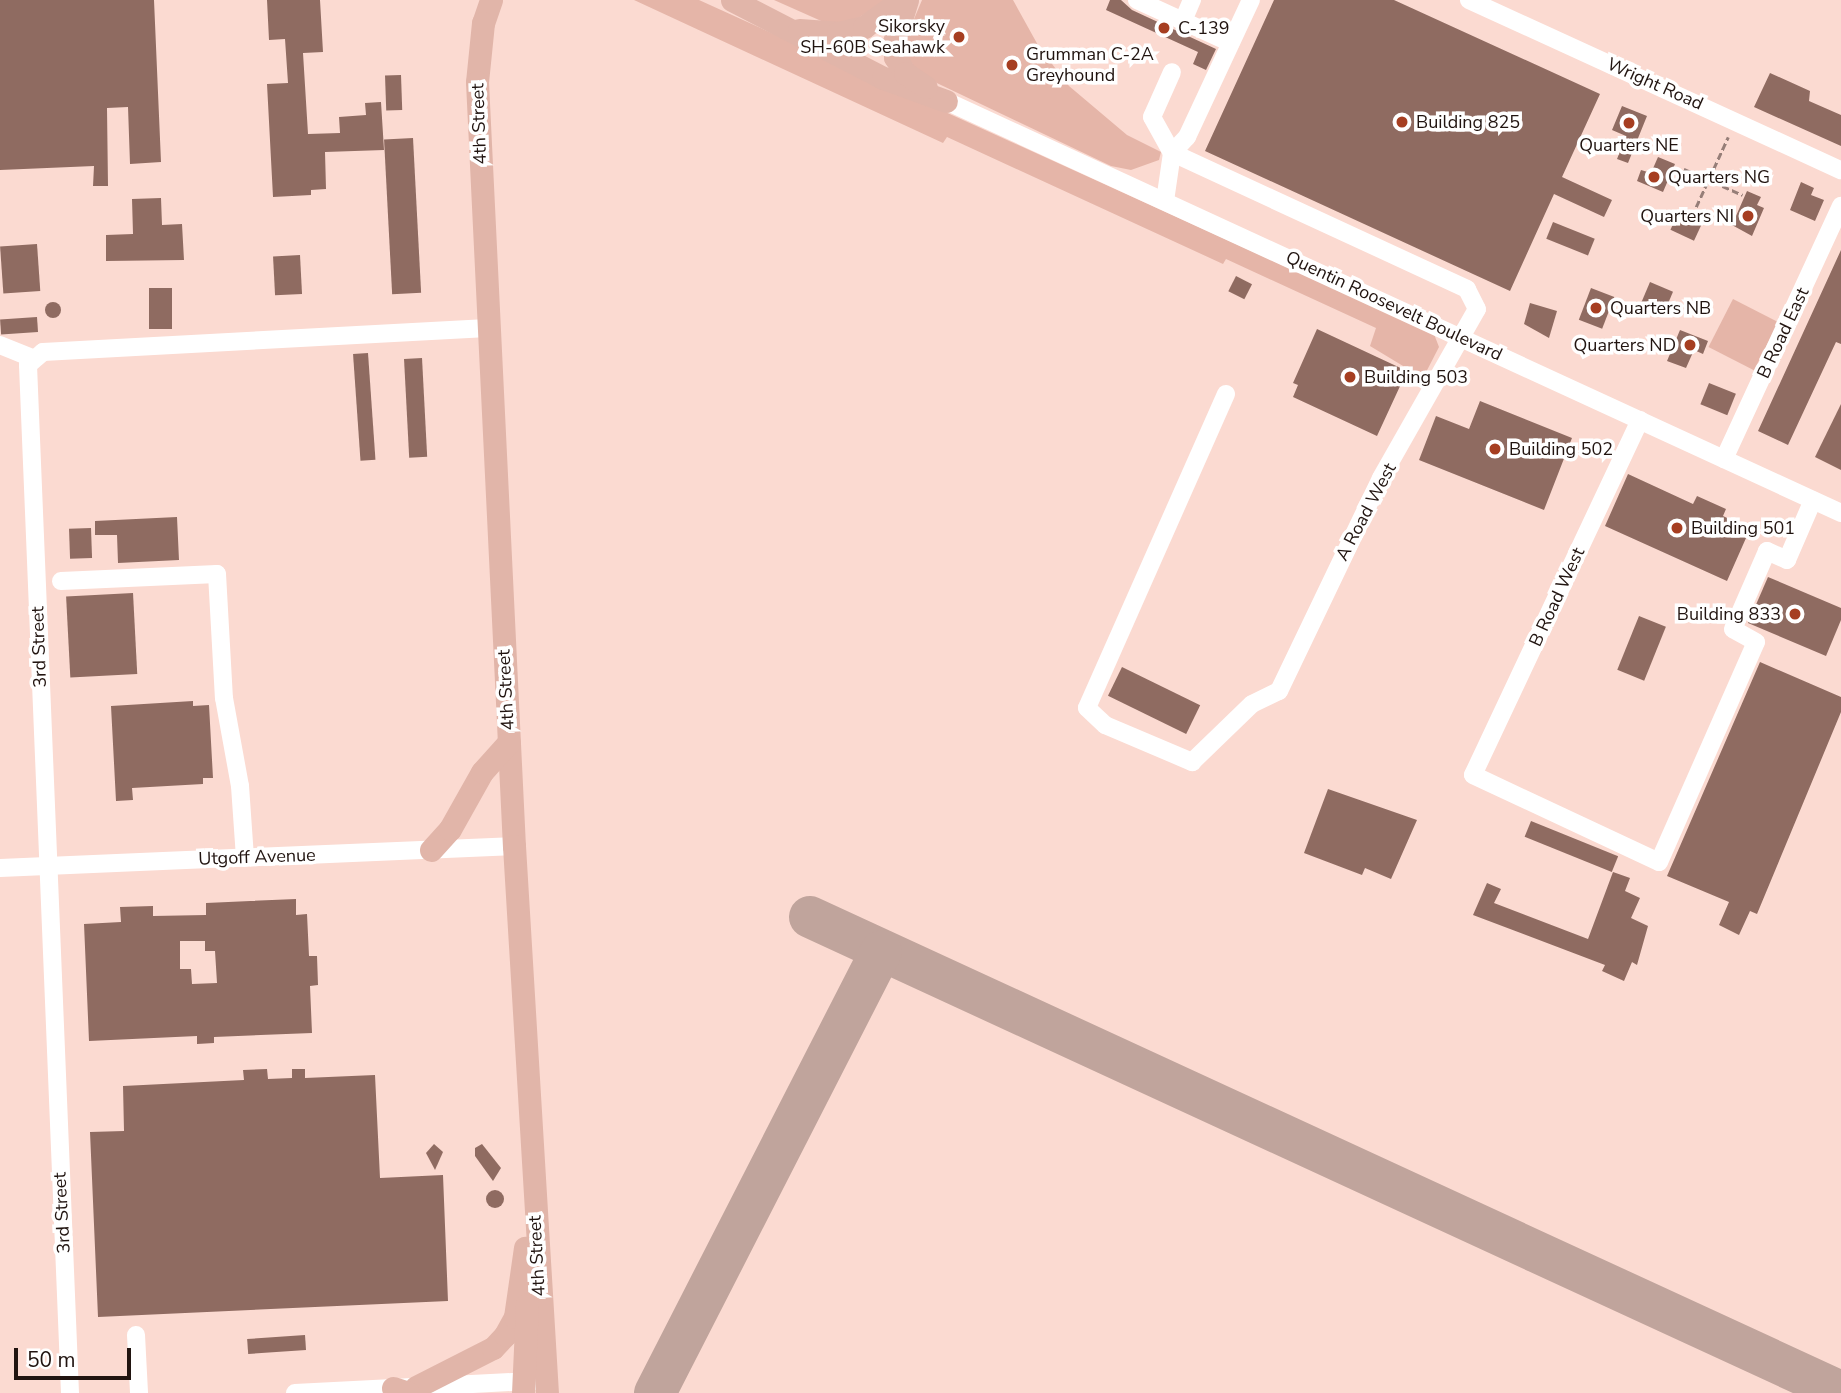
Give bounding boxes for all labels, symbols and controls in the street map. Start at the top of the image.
place label: Sikorsky SH-60B Seahawk [800,16,945,58]
place label: C-139 [1178,17,1230,39]
marker: C-139 [1156,20,1172,36]
marker: Sikorsky SH-60B Seahawk [951,29,967,45]
place label: Grumman C-2A Greyhound [1026,44,1154,86]
street label: Wright Road [1604,53,1706,115]
marker: Grumman C-2A Greyhound [1004,57,1020,73]
street label: 4th Street [467,83,491,165]
place label: Building 825 [1416,111,1520,133]
marker: Building 825 [1394,114,1410,130]
marker: Quarters NE [1621,115,1637,131]
place label: Quarters NE [1579,134,1679,156]
place label: Quarters NG [1668,166,1770,188]
marker: Quarters NG [1646,169,1662,185]
place label: Quarters NI [1640,205,1734,227]
marker: Quarters NI [1740,208,1756,224]
street label: Quentin Roosevelt Boulevard [1282,246,1506,366]
street label: B Road East [1752,284,1814,382]
place label: Quarters NB [1610,297,1711,319]
marker: Quarters NB [1588,300,1604,316]
place label: Quarters ND [1574,334,1676,356]
marker: Quarters ND [1682,337,1698,353]
place label: Building 503 [1364,366,1468,388]
marker: Building 503 [1342,369,1358,385]
place label: Building 502 [1509,438,1613,460]
marker: Building 502 [1487,441,1503,457]
street label: A Road West [1331,459,1401,565]
place label: Building 501 [1691,517,1795,539]
marker: Building 501 [1669,520,1685,536]
street label: B Road West [1525,544,1589,650]
place label: Building 833 [1677,603,1781,625]
street label: 3rd Street [27,606,51,688]
marker: Building 833 [1787,606,1803,622]
street label: 4th Street [493,649,519,731]
street label: Utgoff Avenue [198,844,316,870]
street label: 3rd Street [49,1172,75,1254]
street label: 4th Street [524,1215,550,1297]
scale bar [18,1334,135,1378]
text: 50 m [27,1346,76,1374]

